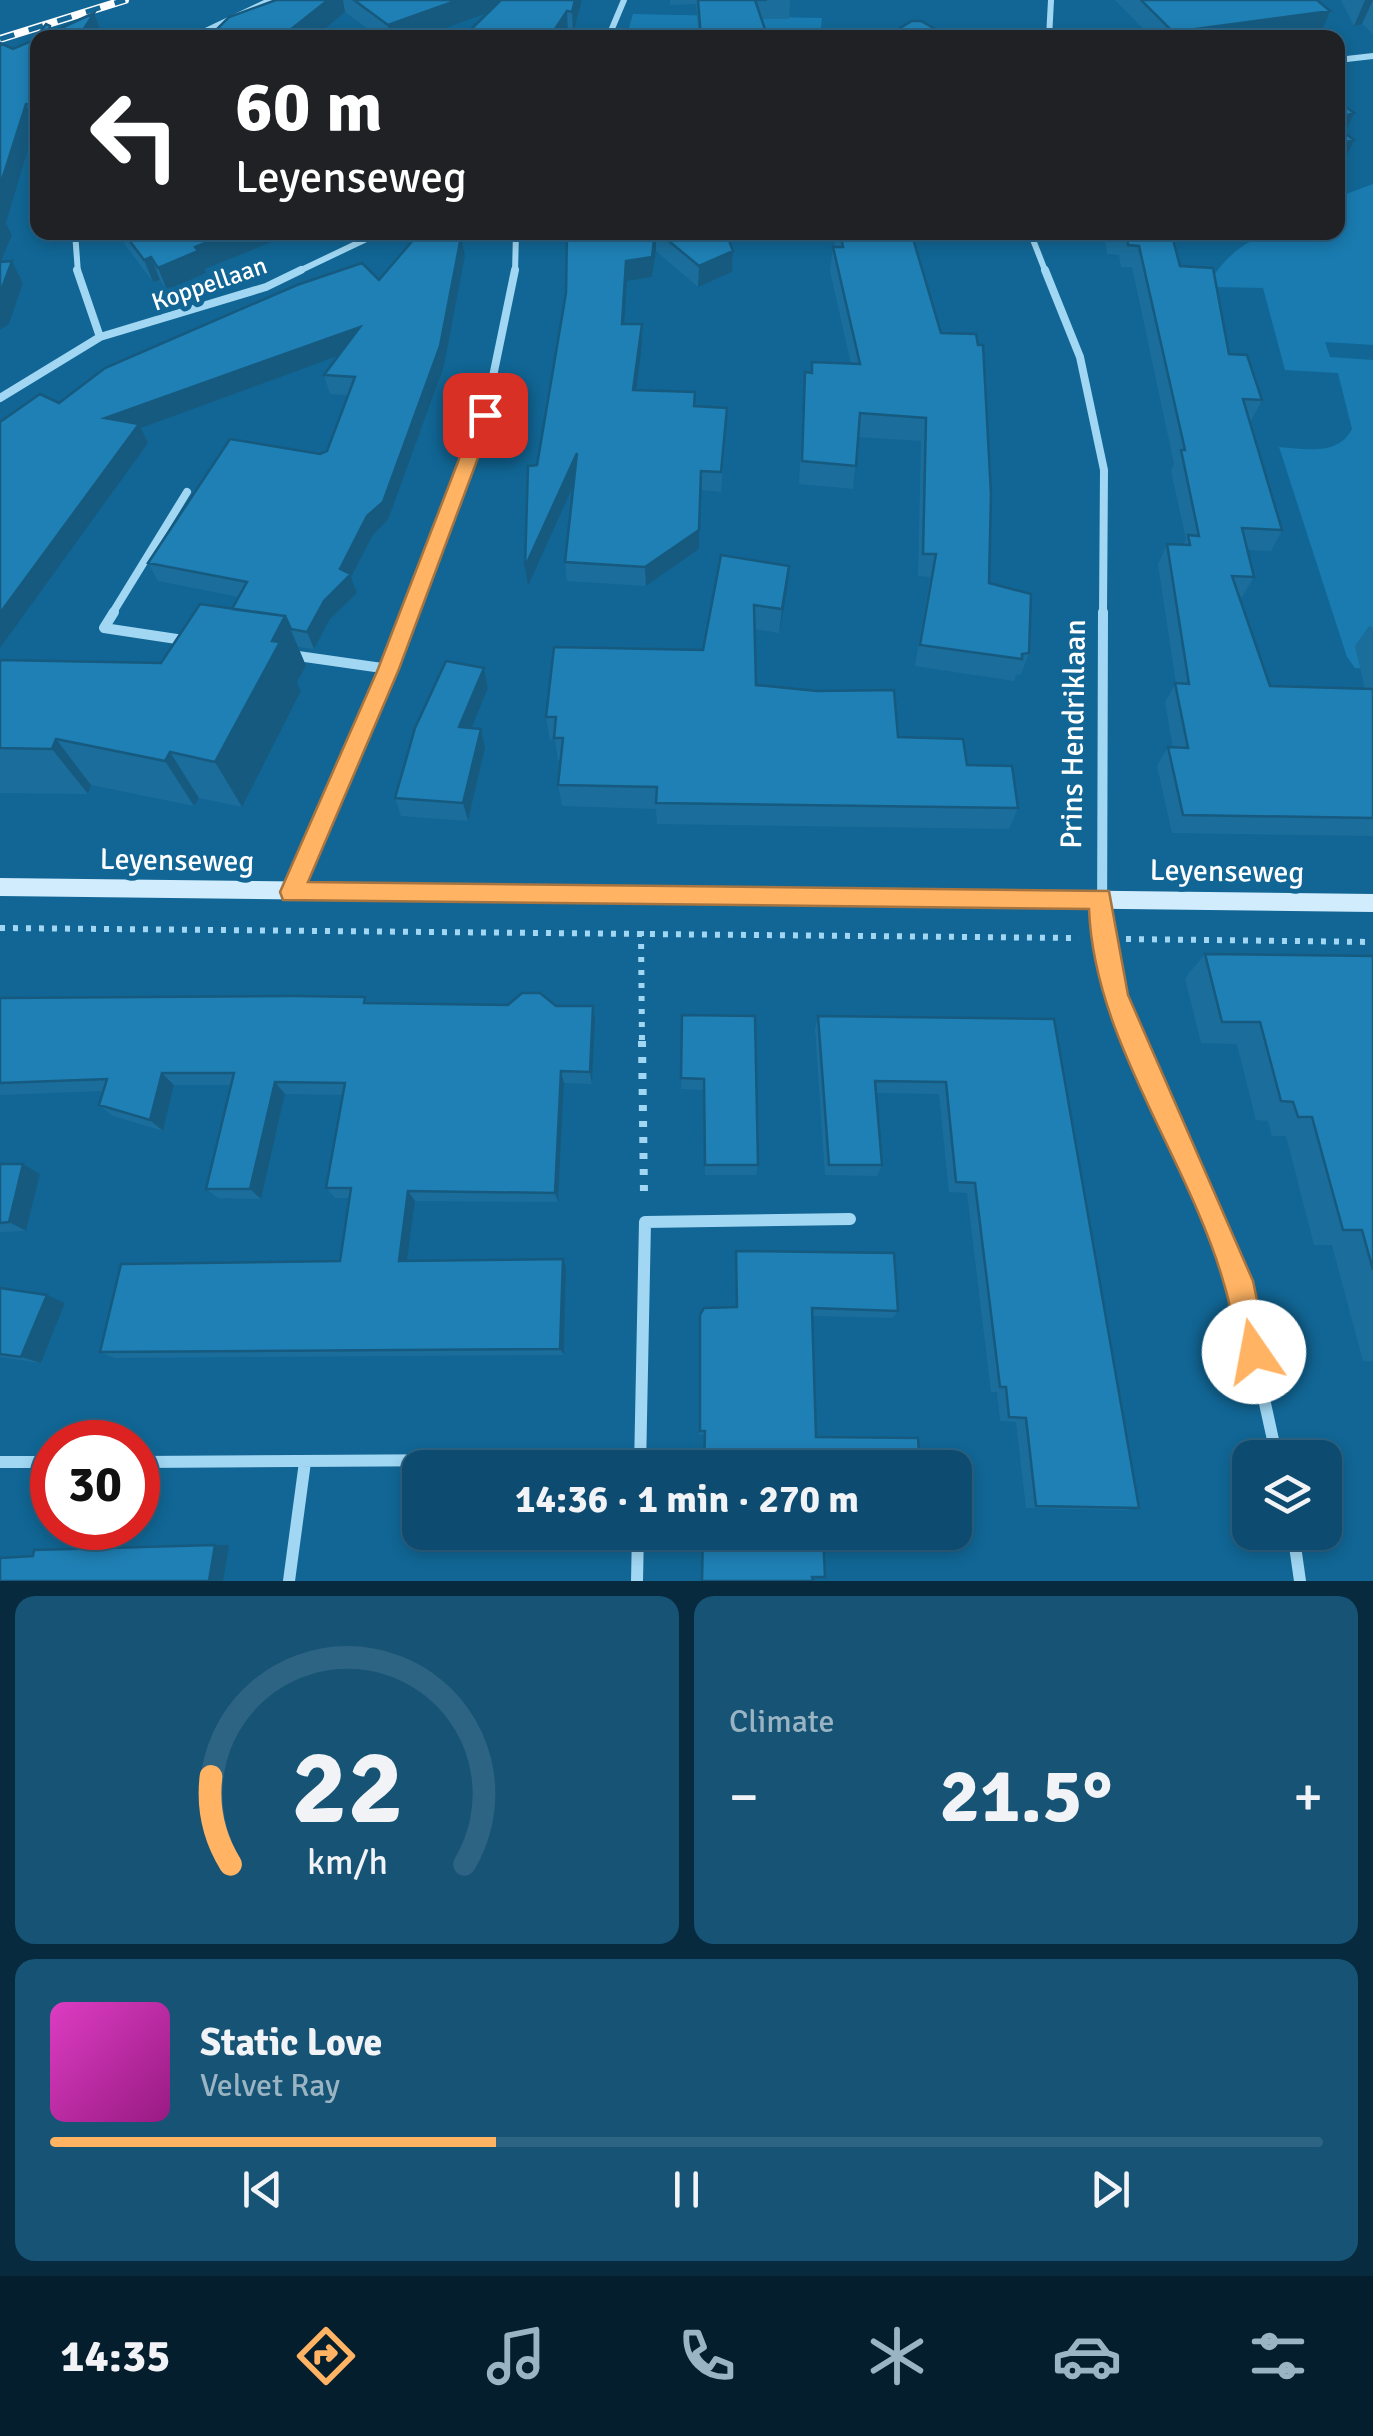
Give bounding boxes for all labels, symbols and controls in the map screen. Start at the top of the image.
text: 60 m [235,64,383,150]
icon: left [70,70,200,200]
text: Leyenseweg [235,150,467,205]
street label: Koppellaan [147,249,271,318]
pin [443,373,528,458]
icon: arrive [458,388,513,443]
street label: Prins Hendriklaan [1053,619,1094,849]
street label: Leyenseweg [99,841,255,880]
street label: Leyenseweg [1149,852,1305,891]
position arrow [1202,1300,1306,1404]
speed limit sign: 30 [30,1420,160,1550]
map controls [1232,1440,1342,1550]
button: layers [1232,1440,1342,1550]
text: 14:36 · 1 min · 270 m [515,1476,859,1523]
text: Climate [729,1702,835,1741]
text: 22 [291,1724,403,1852]
text: 21.5° [940,1750,1113,1843]
text: − [729,1763,759,1831]
text: + [1293,1763,1323,1831]
text: km/h [307,1840,387,1884]
text: Static Love [200,2019,382,2066]
text: Velvet Ray [200,2066,340,2105]
icon: previous [235,2162,290,2217]
icon: pause [659,2162,714,2217]
icon: next [1083,2162,1138,2217]
icon: directions [291,2321,361,2391]
icon: music [481,2321,551,2391]
icon: phone [672,2321,742,2391]
icon: climate [862,2321,932,2391]
icon: car [1052,2321,1122,2391]
icon: filters [1243,2321,1313,2391]
text: 14:35 [60,2329,171,2384]

